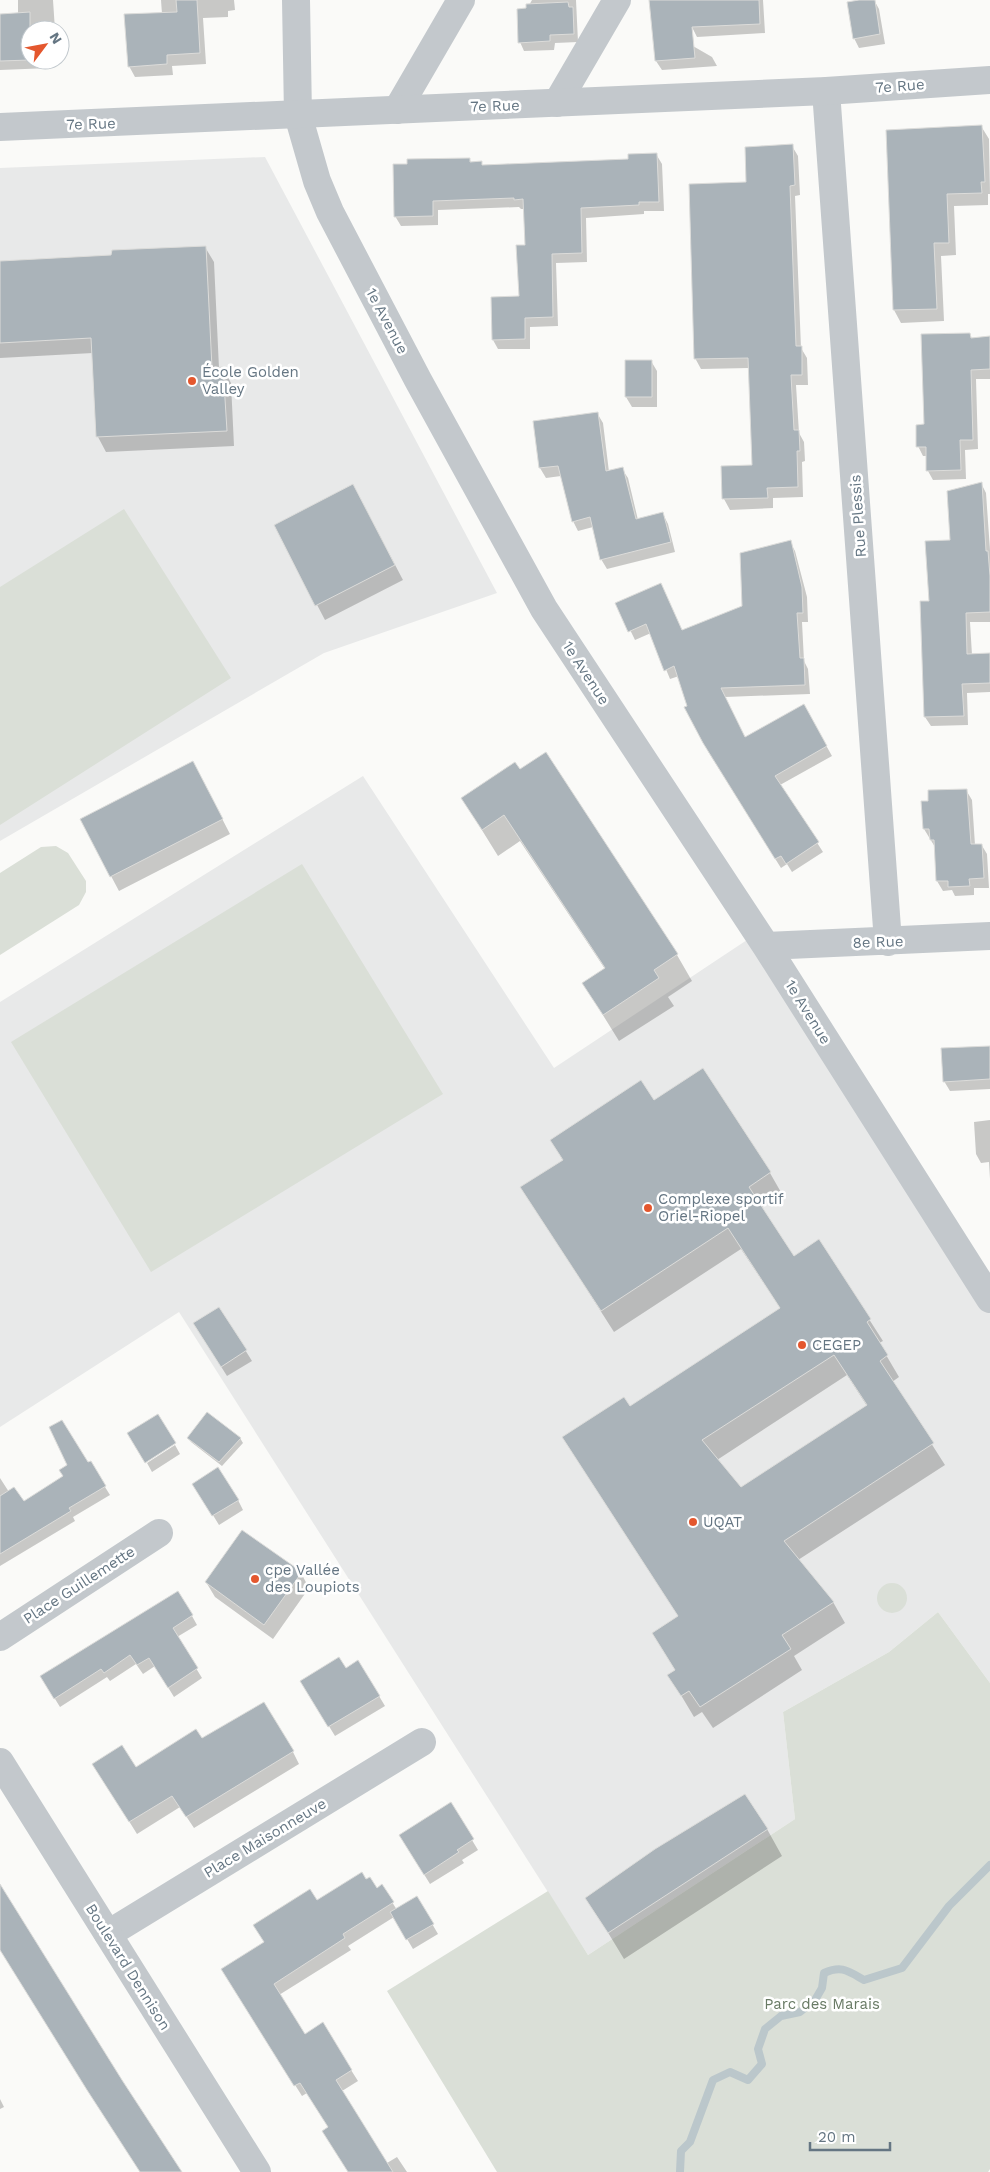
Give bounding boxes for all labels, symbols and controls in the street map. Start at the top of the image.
north arrow [20,20,70,70]
text: N [46,29,66,47]
street label: 7e Rue [875,75,925,97]
street label: 7e Rue [470,96,520,116]
street label: 7e Rue [66,114,116,134]
street label: 1e Avenue [362,285,412,357]
place label: École Golden Valley [202,363,299,398]
marker: École Golden Valley [186,375,198,387]
street label: Rue Plessis [846,474,870,558]
street label: 1e Avenue [559,638,613,708]
street label: 8e Rue [852,932,904,952]
street label: 1e Avenue [781,977,835,1047]
place label: Complexe sportif Oriel-Riopel [658,1190,784,1225]
marker: Complexe sportif Oriel-Riopel [642,1202,654,1214]
place label: CEGEP [812,1336,861,1354]
marker: CEGEP [796,1339,808,1351]
place label: UQAT [703,1513,742,1531]
marker: UQAT [687,1516,699,1528]
street label: Place Guillemette [20,1542,138,1628]
place label: cpe Vallée des Loupiots [265,1561,360,1596]
marker: cpe Vallée des Loupiots [249,1573,261,1585]
street label: Place Maisonneuve [201,1794,329,1882]
street label: Boulevard Dennison [82,1900,174,2034]
park label: Parc des Marais [764,1995,880,2013]
scale bar [810,2120,890,2152]
text: 20 m [818,2128,856,2146]

